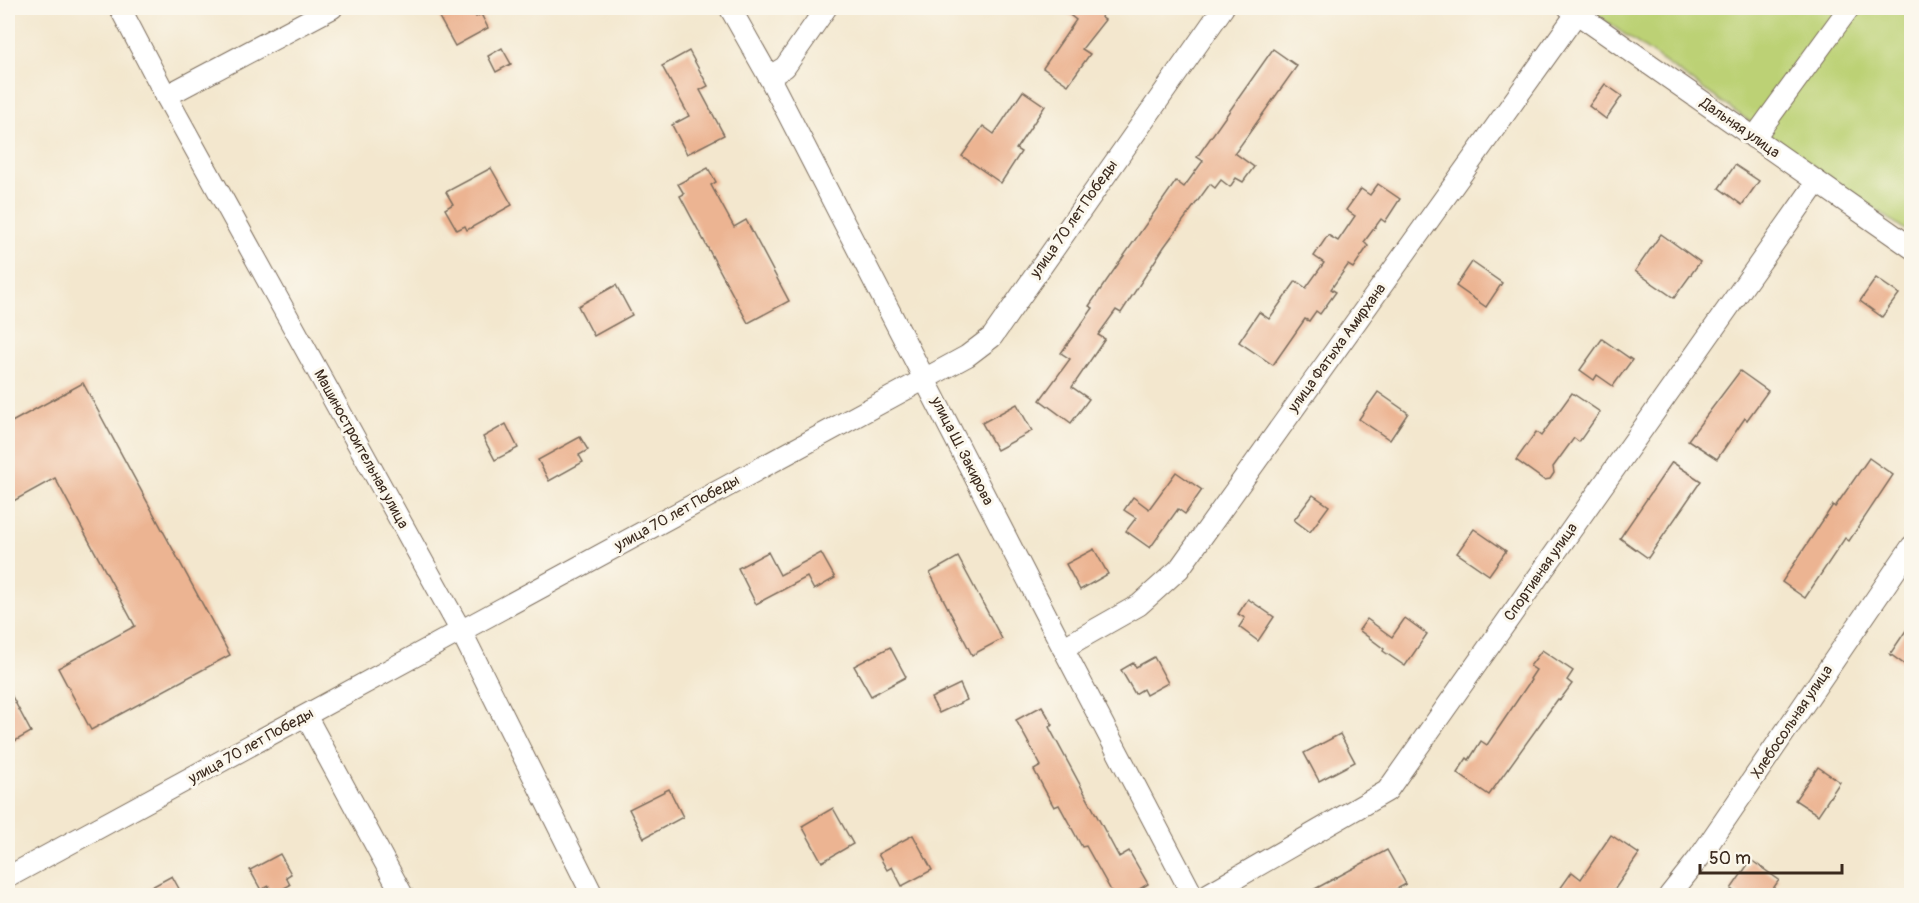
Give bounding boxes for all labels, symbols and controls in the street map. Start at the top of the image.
street label: Дальняя улица [1696,93,1784,162]
street label: улица 70 лет Победы [1026,156,1122,283]
street label: улица Фатыха Амирхана [1283,280,1390,417]
street label: Машиностроительная улица [309,366,413,532]
street label: улица Ш. Закирова [926,393,998,508]
street label: улица 70 лет Победы [610,471,743,556]
street label: Спортивная улица [1500,519,1582,625]
street label: Хлебосольная улица [1747,662,1837,782]
street label: улица 70 лет Победы [184,704,317,789]
scale bar [1700,837,1842,875]
text: 50 m [1709,847,1751,870]

